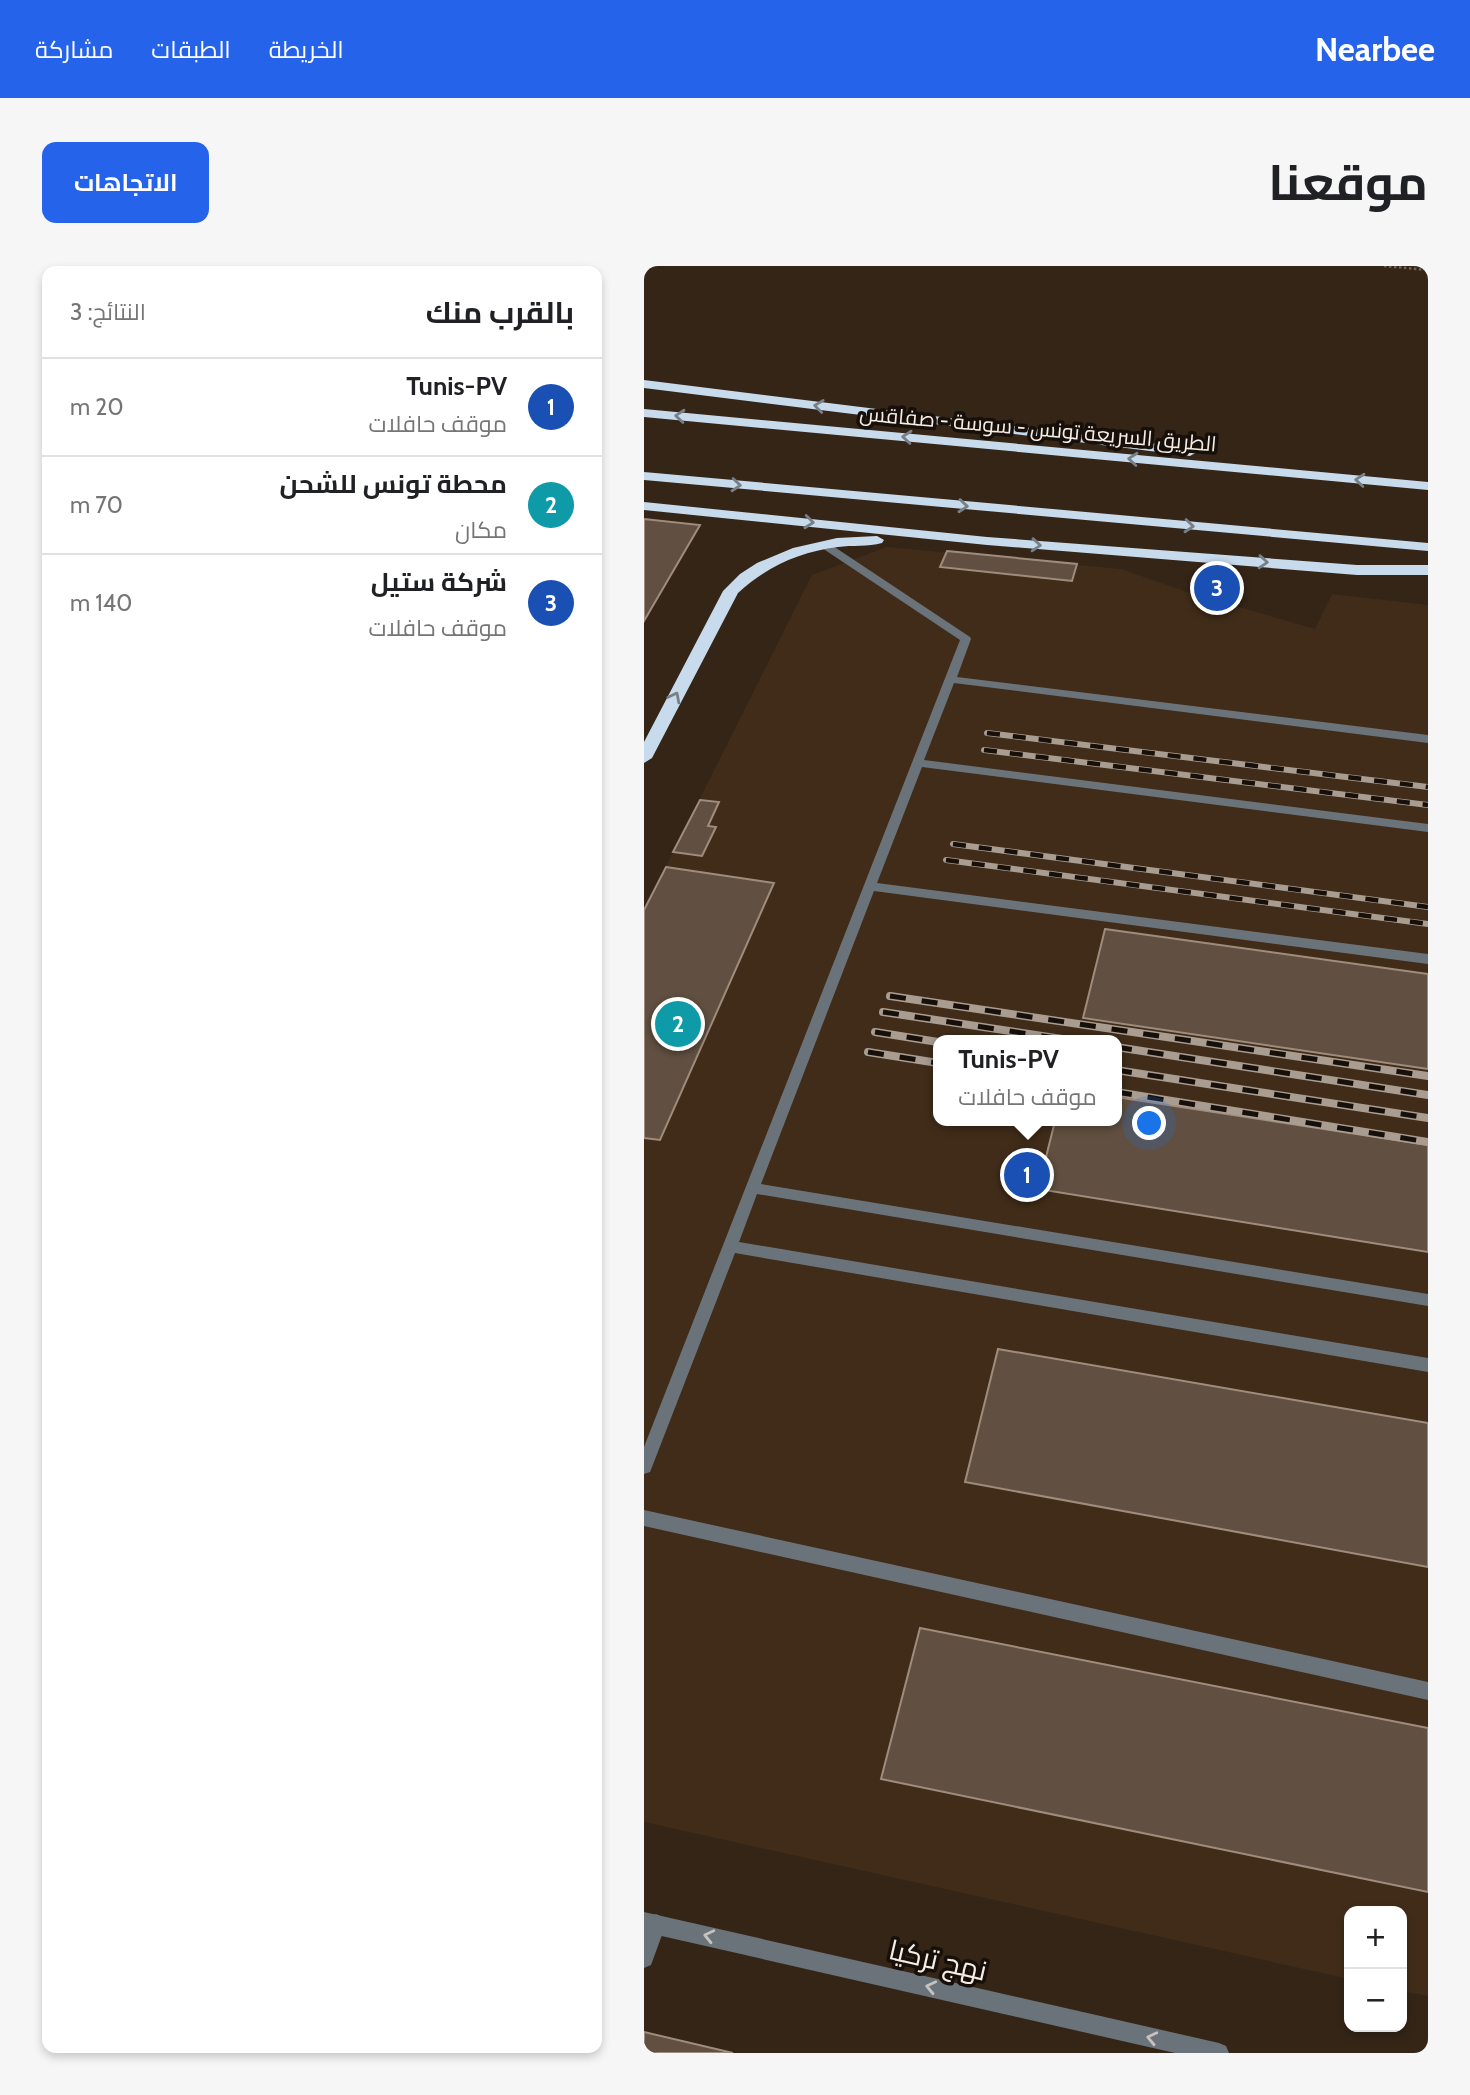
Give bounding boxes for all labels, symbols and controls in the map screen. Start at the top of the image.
text: Nearbee [1315,29,1435,69]
text: مشاركة [35,35,113,64]
text: الطبقات [151,35,231,64]
text: الخريطة [269,35,344,64]
button: الاتجاهات [42,142,209,223]
text: موقعنا [1268,153,1428,212]
text: بالقرب منك [426,294,574,331]
text: النتائج: 3 [70,298,146,326]
text: Tunis-PV [406,370,507,402]
text: 20 m [70,393,123,421]
text: 1 [547,393,555,421]
one-way arrow [813,399,825,414]
street label: الطريق السريعة تونس - سوسة - صفاقس [858,400,1218,458]
one-way arrow [675,409,686,424]
text: موقف حافلات [368,410,507,438]
one-way arrow [901,430,912,445]
one-way arrow [1128,452,1139,467]
text: محطة تونس للشحن [280,468,507,500]
one-way arrow [1354,473,1365,488]
one-way arrow [731,477,742,492]
text: 70 m [70,491,123,519]
text: 2 [545,491,557,519]
one-way arrow [958,498,969,513]
one-way arrow [804,515,815,530]
text: مكان [455,516,507,544]
one-way arrow [1184,518,1195,533]
one-way arrow [1031,537,1042,552]
one-way arrow [1257,554,1268,569]
pin: 3 [1194,562,1240,614]
text: شركة ستيل [371,566,507,598]
text: 140 m [70,589,132,617]
text: 3 [545,589,557,617]
text: موقف حافلات [368,614,507,642]
one-way arrow [667,692,681,705]
pin: 2 [655,998,701,1050]
popup [933,1035,1122,1126]
text: Tunis-PV [958,1043,1059,1075]
text: موقف حافلات [958,1083,1097,1111]
your location [1132,1106,1166,1140]
pin: 1 [1004,1149,1050,1201]
map controls [1344,1906,1407,2032]
button: + [1344,1906,1407,1969]
one-way arrow [703,1930,715,1945]
street label: نهج تركيا [885,1932,990,1990]
button: − [1344,1969,1407,2032]
one-way arrow [925,1981,937,1995]
one-way arrow [1147,2032,1159,2046]

